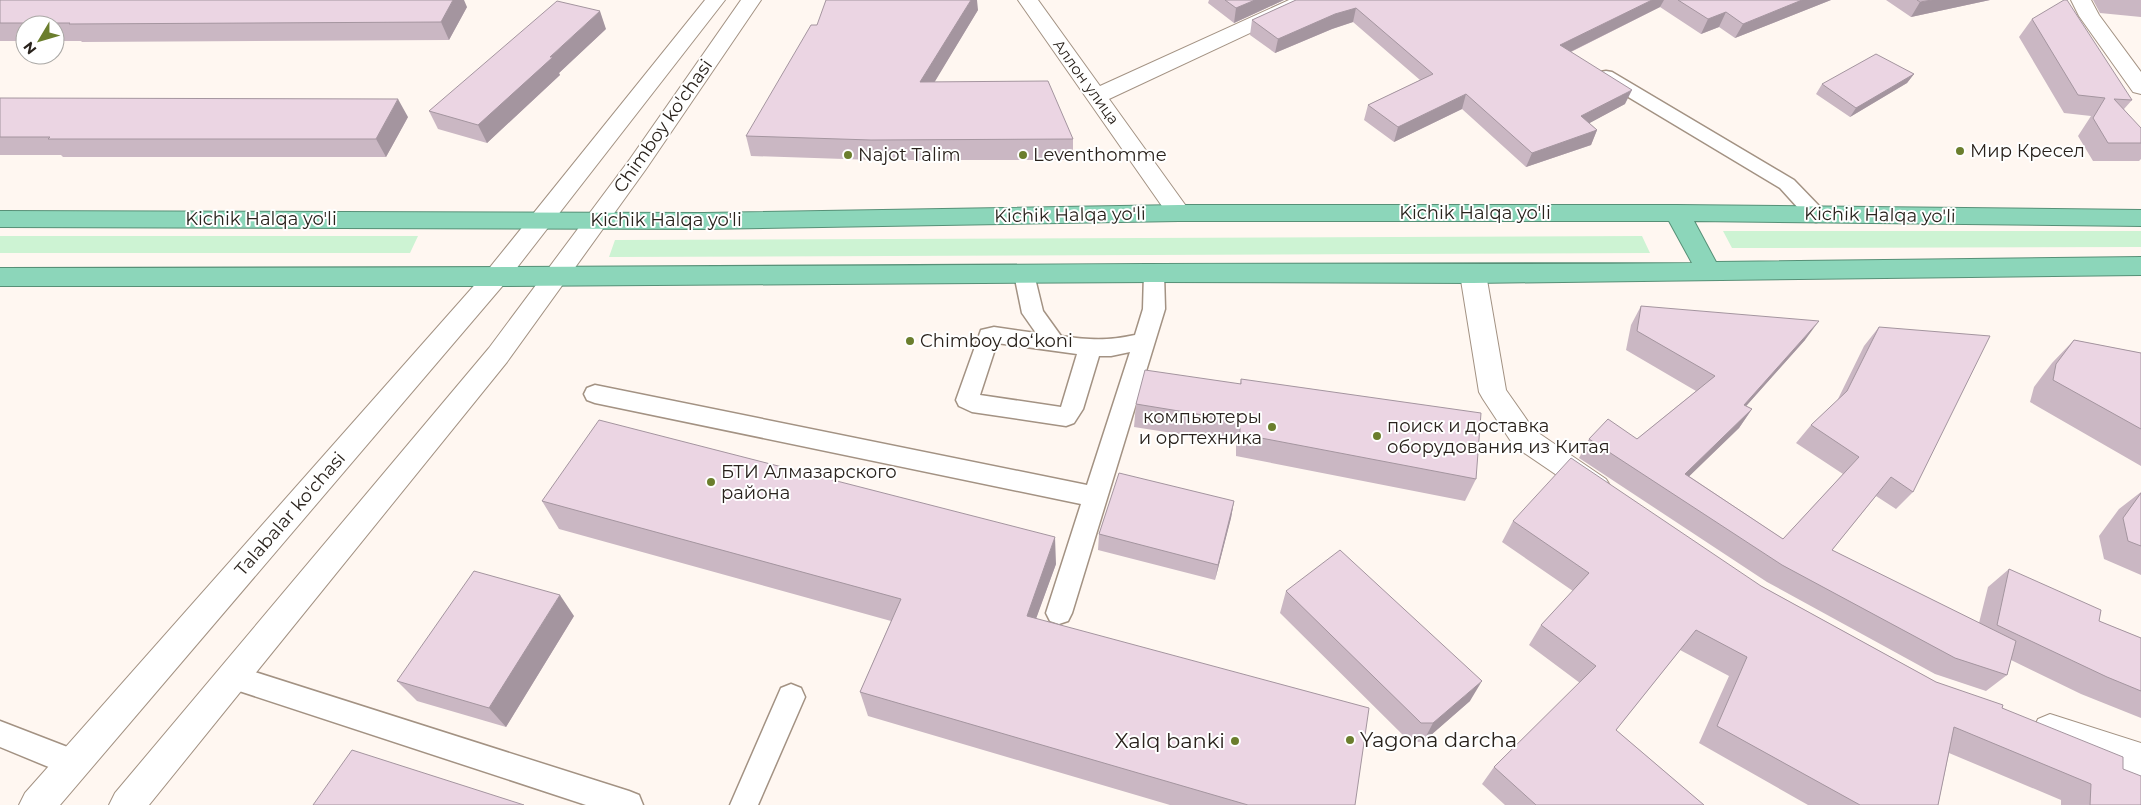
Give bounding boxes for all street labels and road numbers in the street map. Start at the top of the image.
street label: Аллон улица [1049,35,1124,128]
street label: Chimboy ko'chasi [609,55,717,197]
street label: Kichik Halqa yo'li [1399,202,1551,224]
street label: Kichik Halqa yo'li [994,203,1146,227]
street label: Kichik Halqa yo'li [1804,203,1956,227]
street label: Kichik Halqa yo'li [185,208,337,230]
street label: Kichik Halqa yo'li [590,209,742,231]
street label: Talabalar ko'chasi [230,447,350,581]

